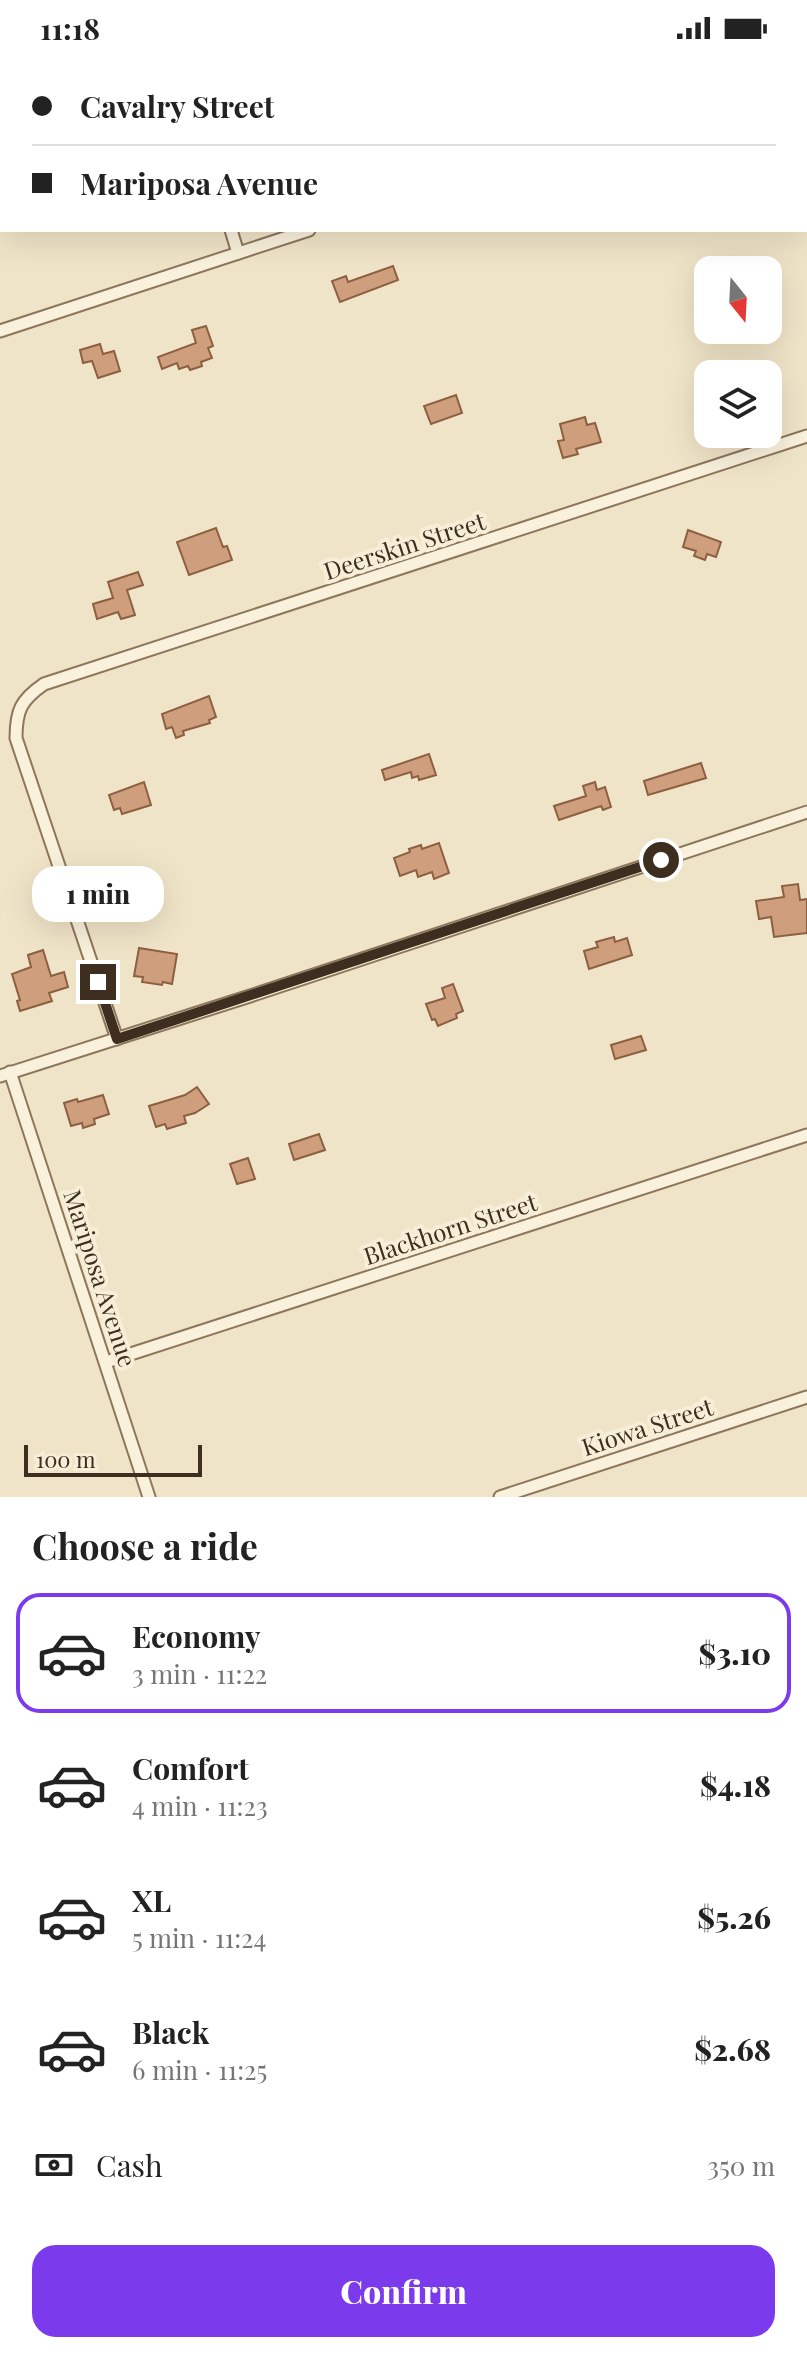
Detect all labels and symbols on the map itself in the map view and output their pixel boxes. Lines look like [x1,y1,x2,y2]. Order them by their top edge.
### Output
north arrow [694,256,782,344]
street label: Deerskin Street [319,504,489,586]
route start [643,842,679,878]
callout: 1 min [32,866,164,922]
route end [80,964,116,1000]
street label: Mariposa Avenue [57,1185,145,1371]
street label: Blackhorn Street [359,1185,541,1271]
street label: Kiowa Street [577,1390,717,1462]
scale bar [24,1441,202,1477]

